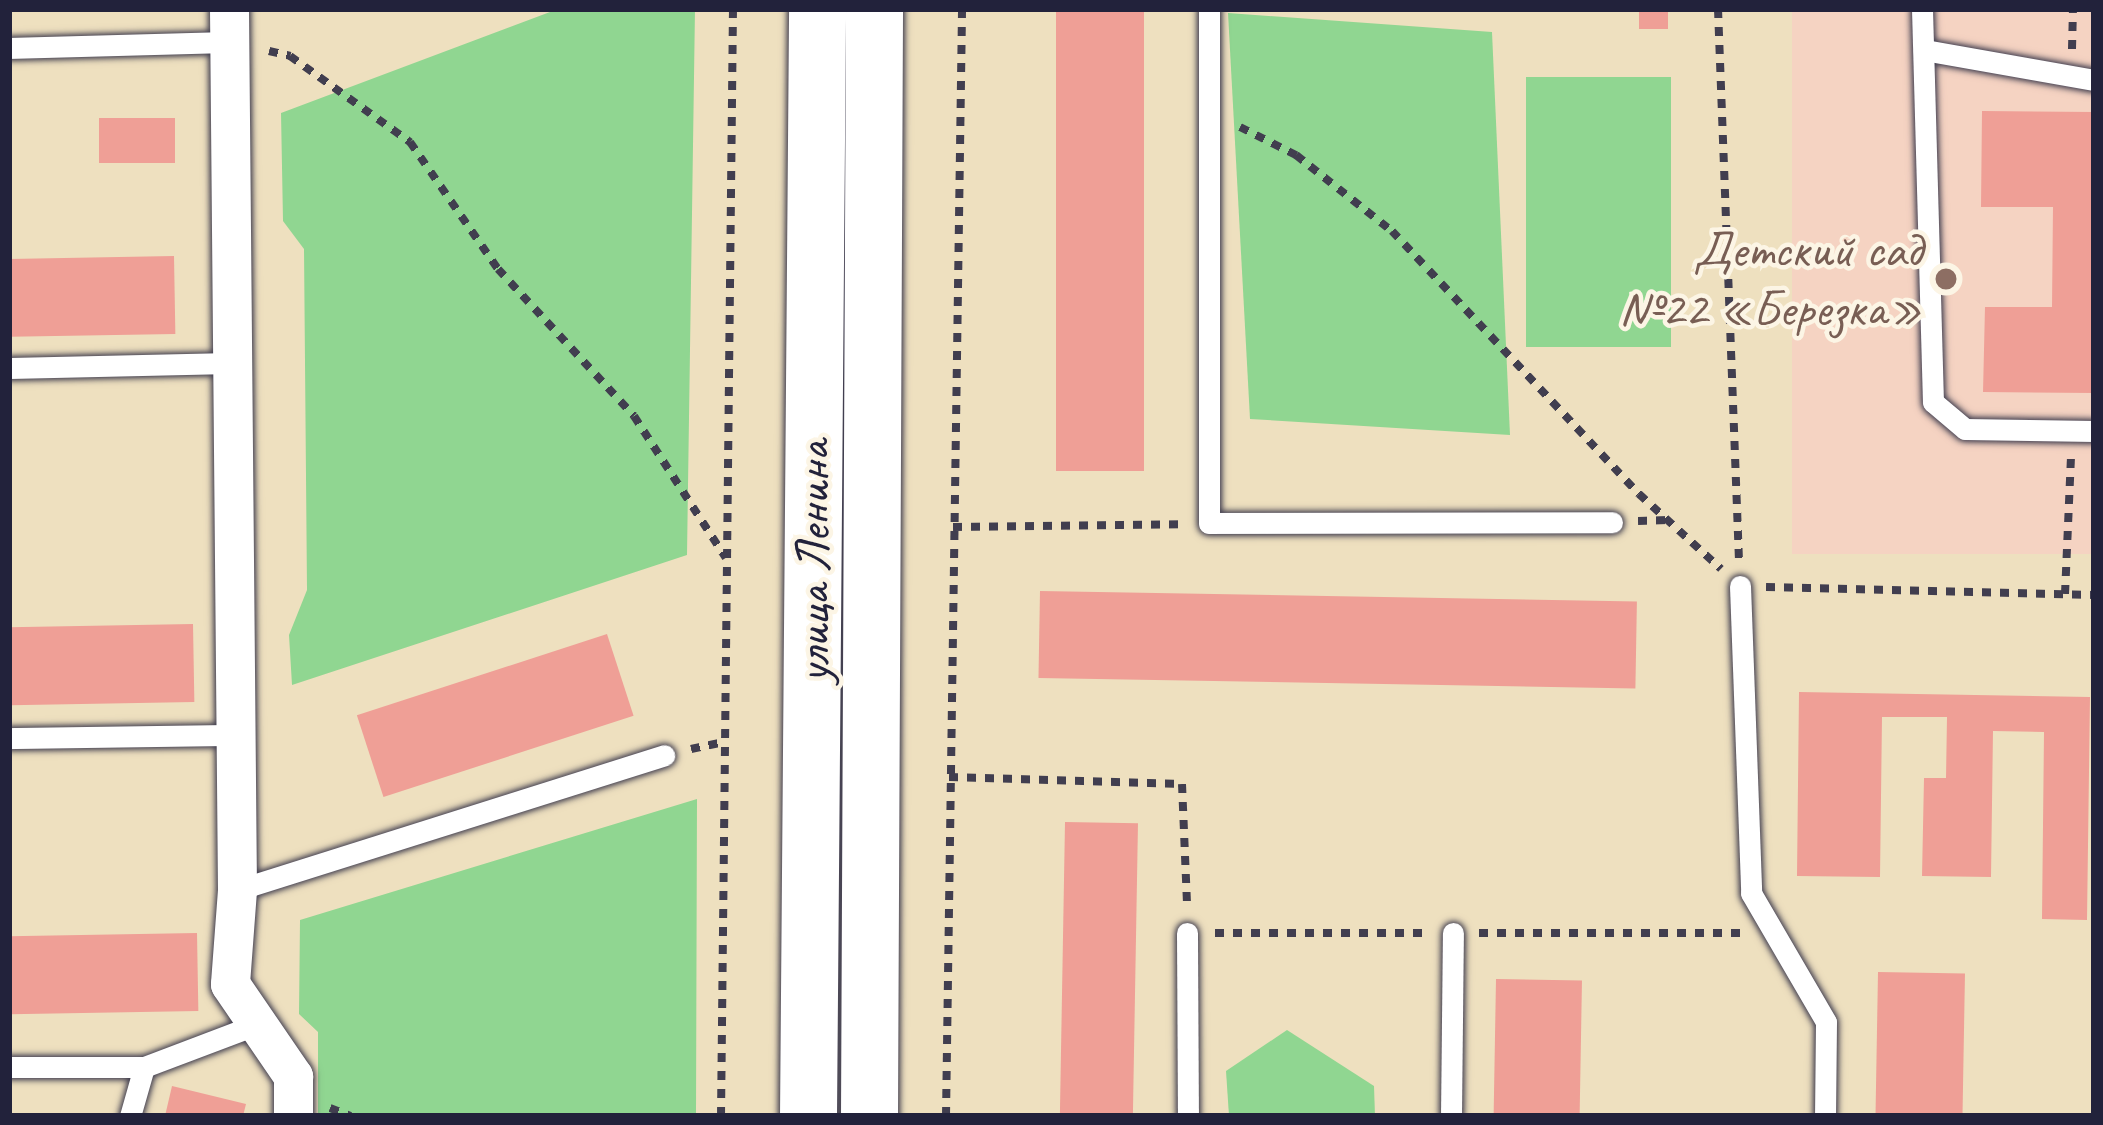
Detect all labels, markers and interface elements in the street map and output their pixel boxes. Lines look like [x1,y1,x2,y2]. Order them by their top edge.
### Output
place label: Детский сад №22 «Березка» [1619,219,1922,339]
marker: Детский сад №22 «Березка» [1933,266,1959,292]
street label: улица Ленина [781,441,843,683]

